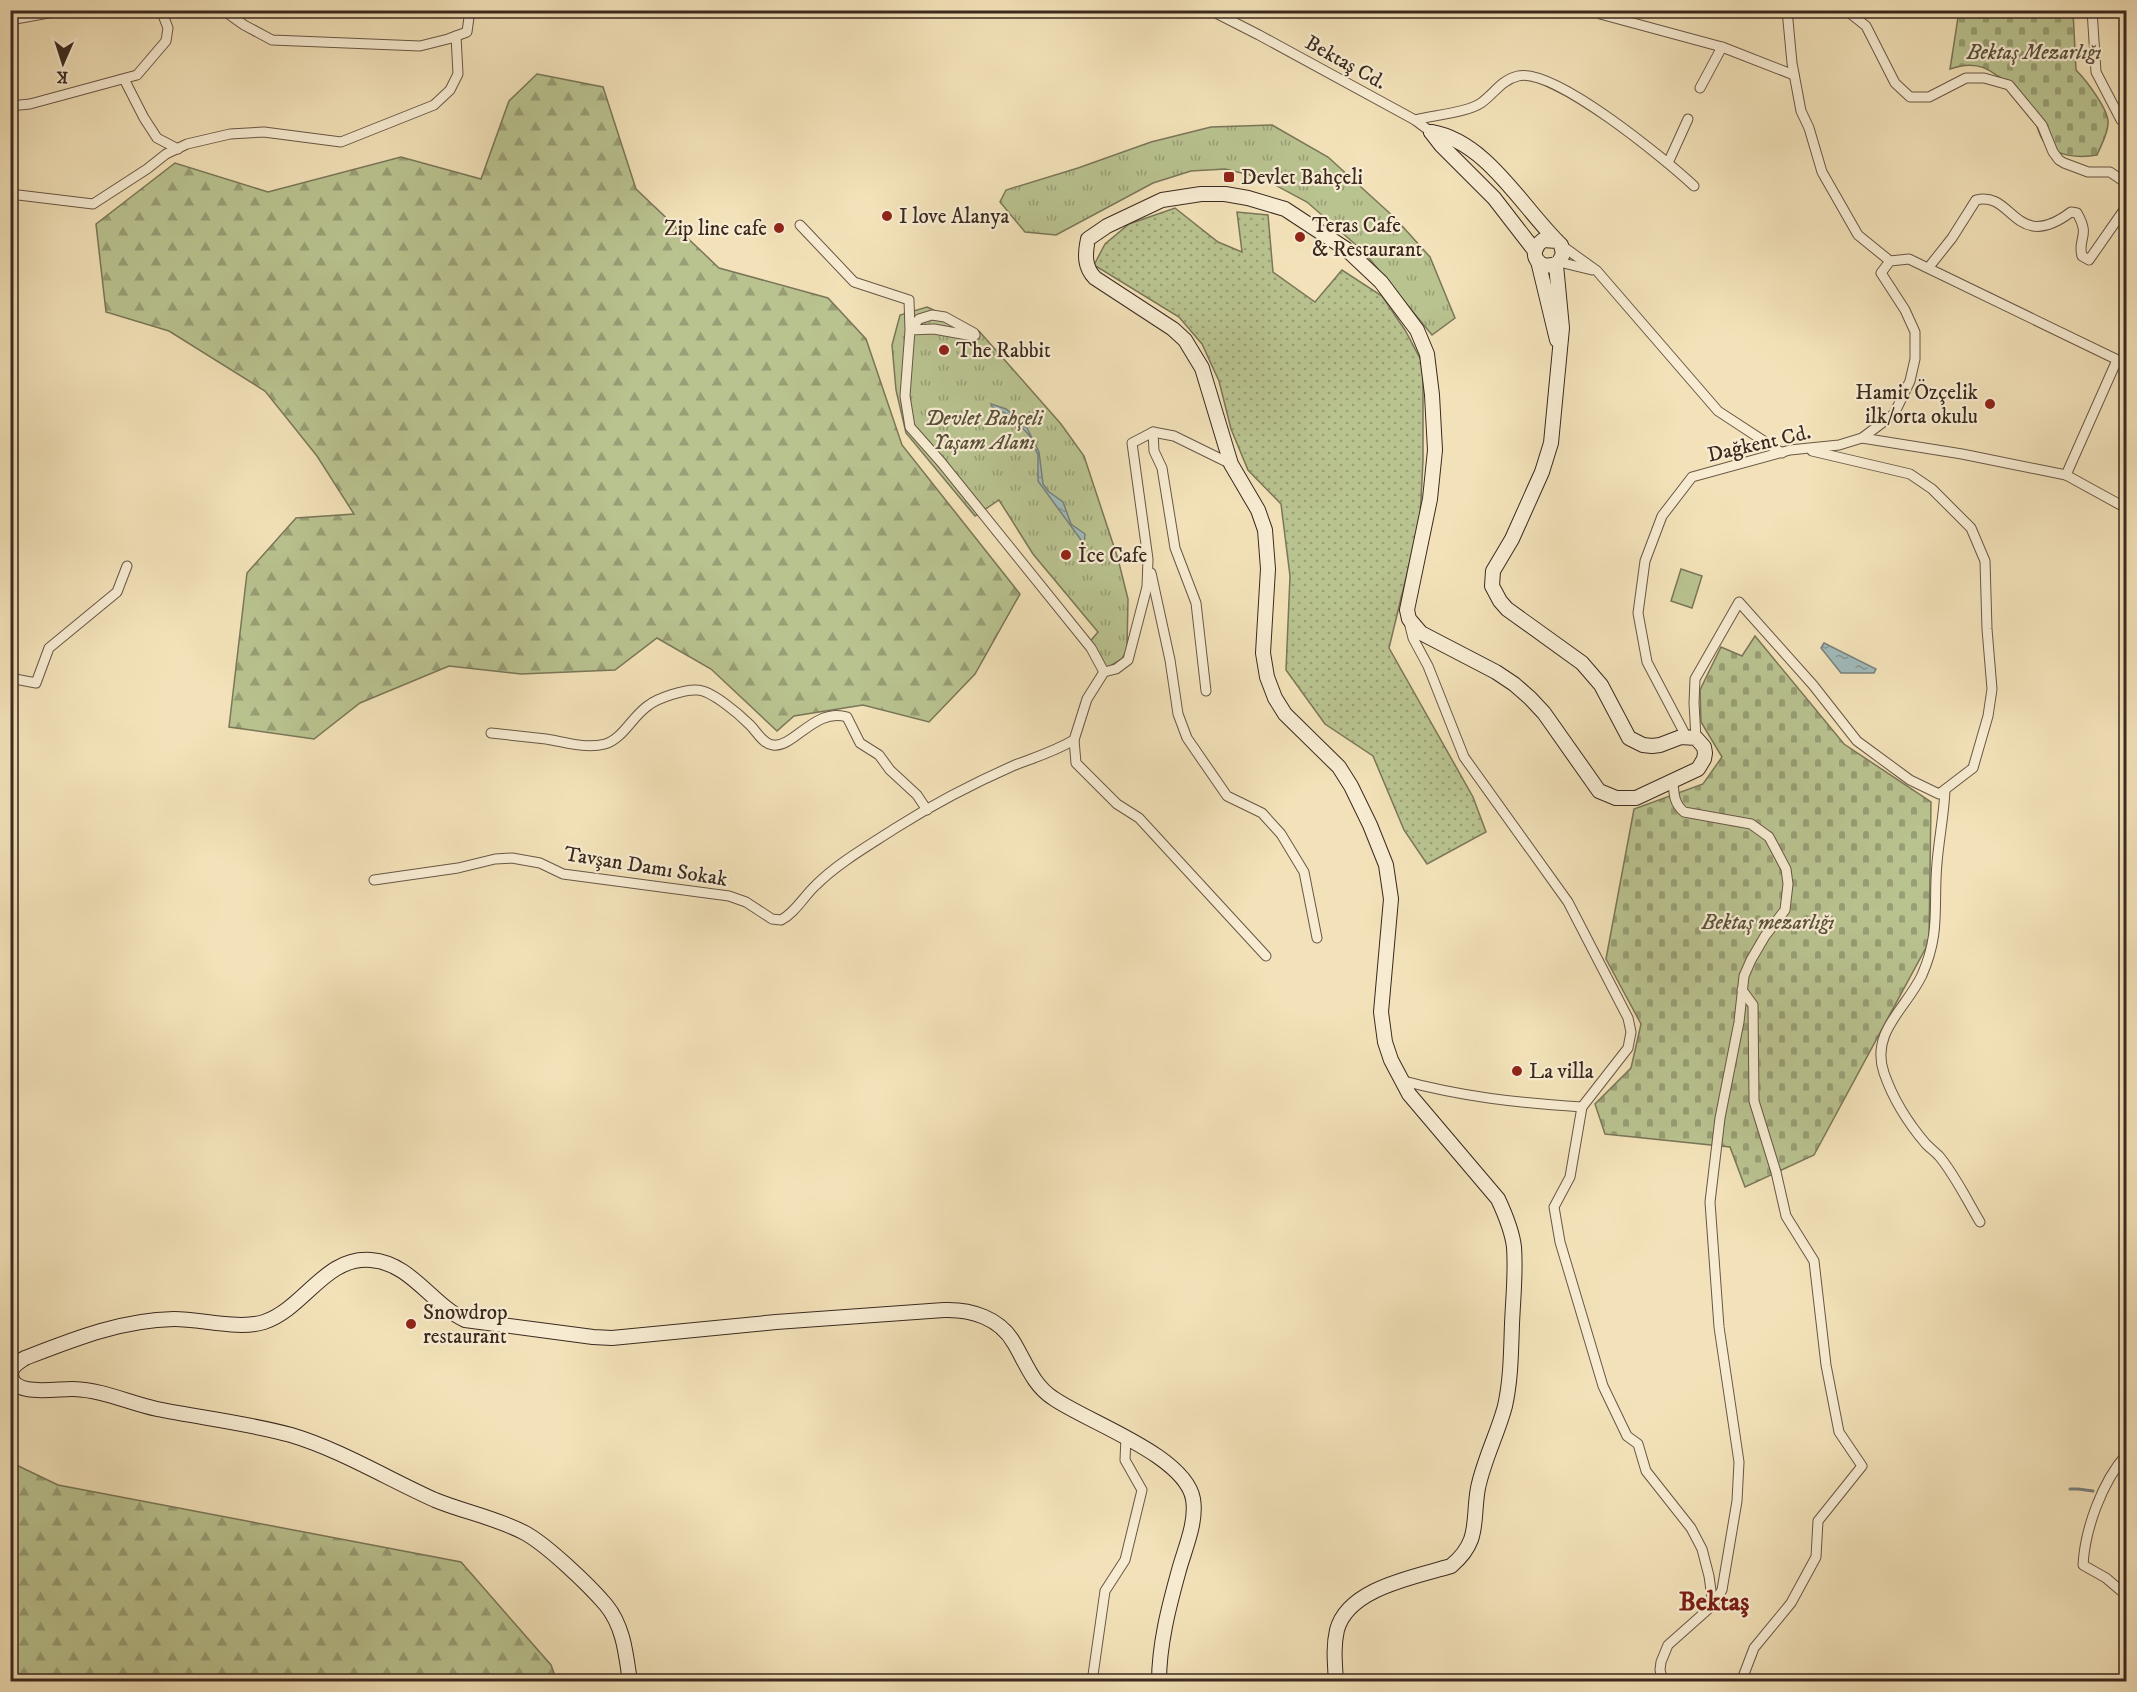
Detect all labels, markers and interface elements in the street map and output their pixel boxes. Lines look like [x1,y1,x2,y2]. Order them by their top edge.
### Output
street label: Bektaş Cd. [1300,30,1391,96]
north arrow [33,33,93,93]
park label: Bektaş Mezarlığı [1966,40,2102,66]
text: K [55,67,68,87]
place label: Devlet Bahçeli [1241,165,1363,191]
marker: Devlet Bahçeli [1222,170,1236,184]
place label: I love Alanya [899,204,1009,230]
marker: I love Alanya [880,209,894,223]
place label: Teras Cafe & Restaurant [1312,213,1423,263]
place label: Zip line cafe [664,216,767,242]
marker: Zip line cafe [772,221,786,235]
marker: Teras Cafe & Restaurant [1293,230,1307,244]
place label: The Rabbit [956,338,1051,364]
marker: The Rabbit [937,343,951,357]
place label: Hamit Özçelik ilk/orta okulu [1855,379,1979,430]
marker: Hamit Özçelik ilk/orta okulu [1983,397,1997,411]
park label: Devlet Bahçeli Yaşam Alanı [925,406,1045,456]
street label: Dağkent Cd. [1705,419,1814,468]
place label: İce Cafe [1078,542,1147,569]
marker: İce Cafe [1059,548,1073,562]
street label: Tavşan Damı Sokak [562,841,730,893]
park label: Bektaş mezarlığı [1701,910,1835,936]
place label: La villa [1529,1059,1594,1085]
marker: La villa [1510,1064,1524,1078]
place label: Snowdrop restaurant [423,1300,507,1350]
marker: Snowdrop restaurant [404,1317,418,1331]
district label: Bektaş [1679,1585,1749,1619]

